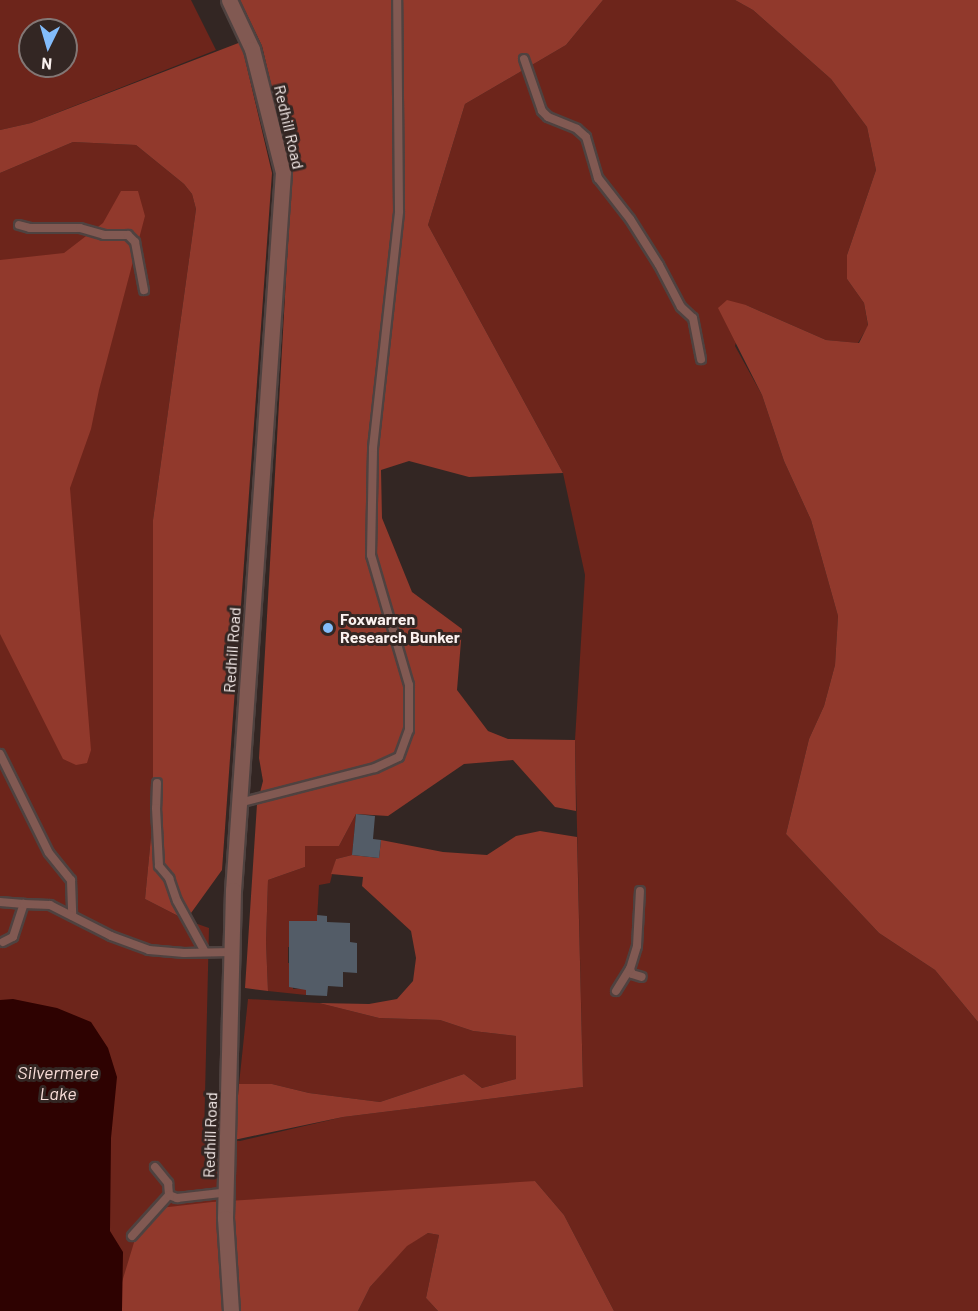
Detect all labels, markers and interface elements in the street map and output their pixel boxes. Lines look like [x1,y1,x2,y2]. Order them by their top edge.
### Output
north arrow [18,18,78,78]
text: N [40,55,53,74]
street label: Redhill Road [270,83,308,171]
street label: Redhill Road [219,607,245,693]
place label: Foxwarren Research Bunker [340,609,460,647]
marker: Foxwarren Research Bunker [321,621,335,635]
water label: Silvermere Lake [17,1062,99,1104]
street label: Redhill Road [199,1092,221,1178]

